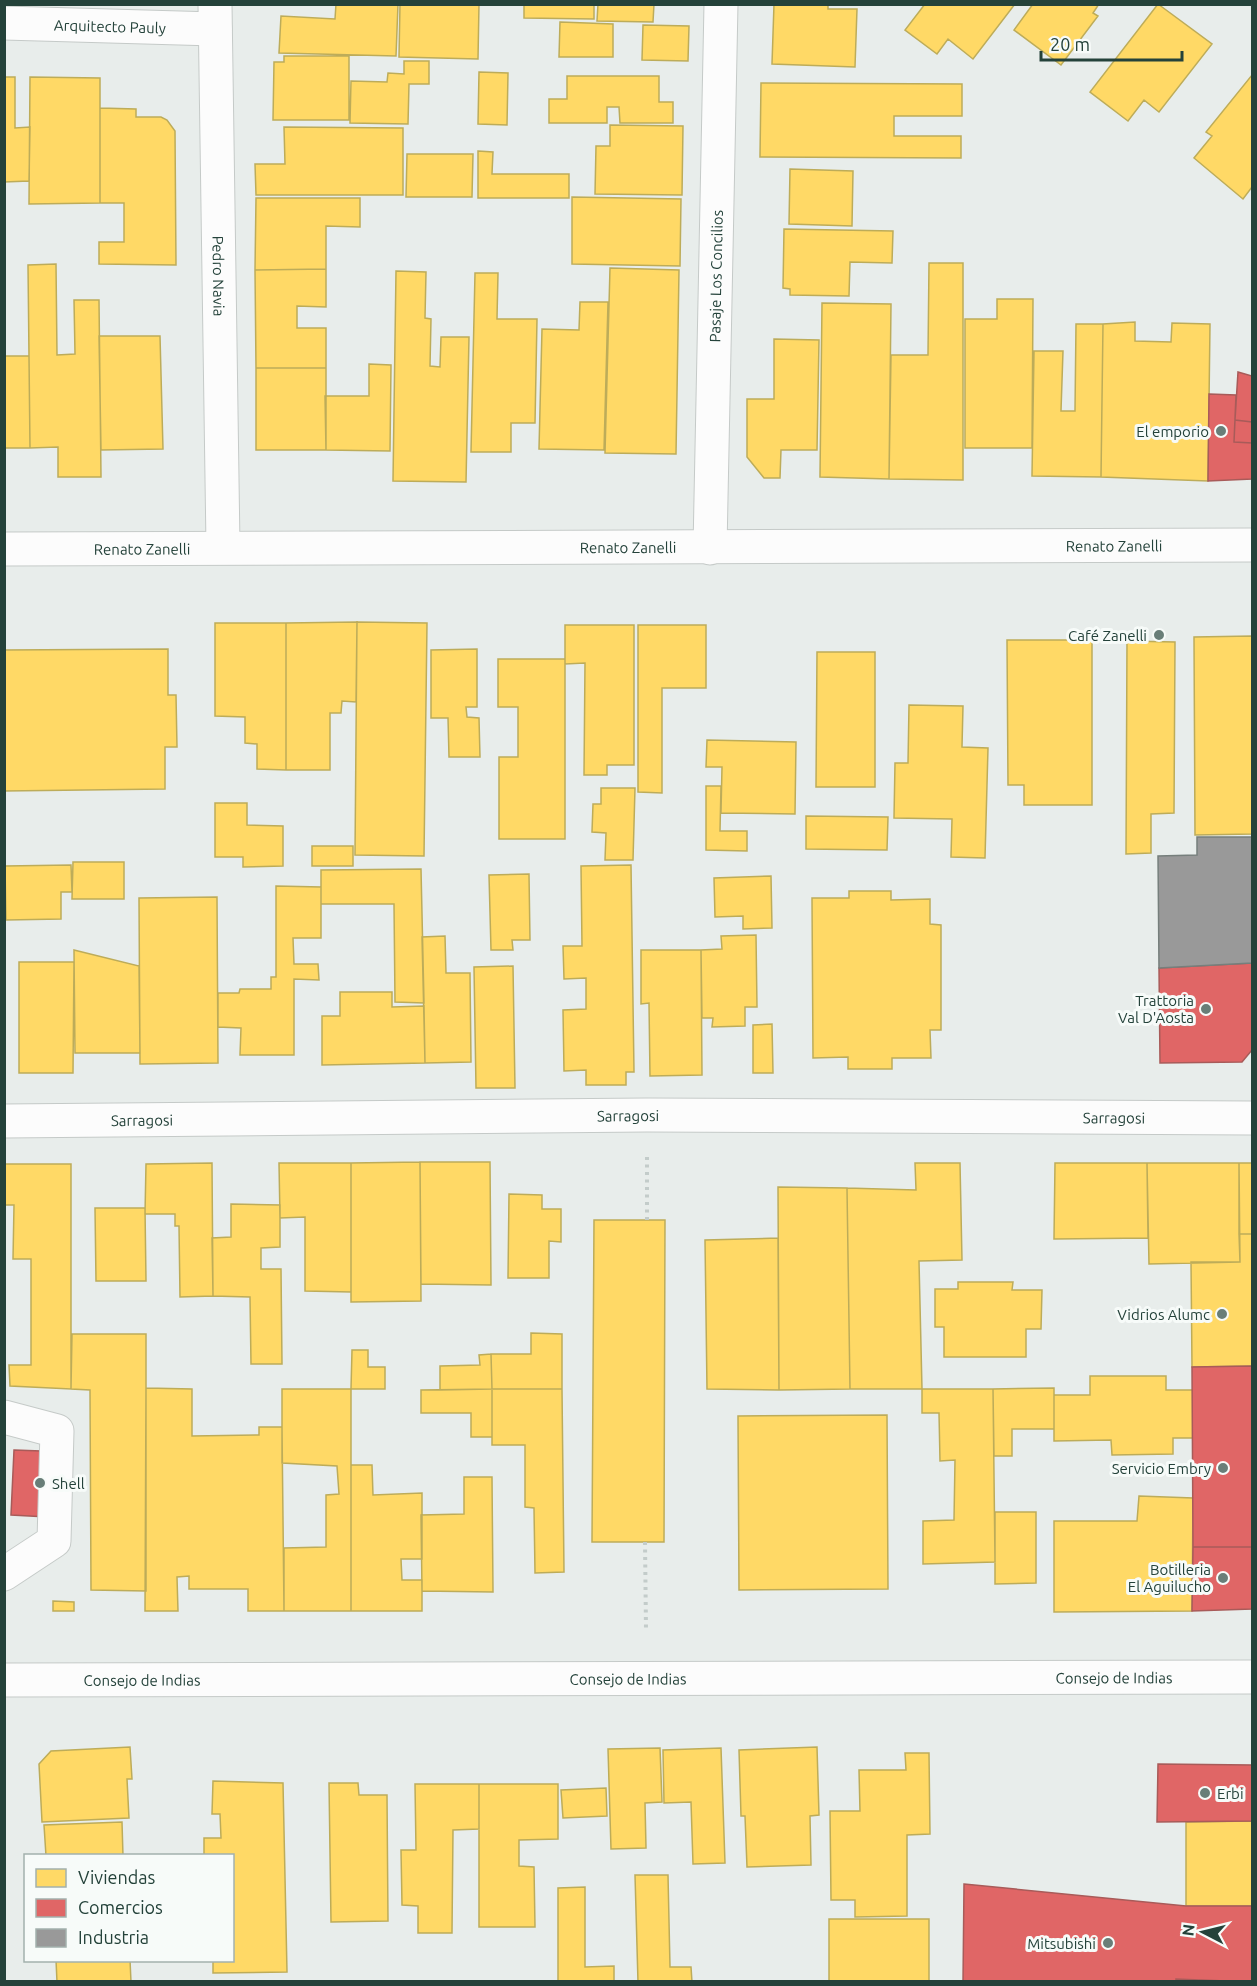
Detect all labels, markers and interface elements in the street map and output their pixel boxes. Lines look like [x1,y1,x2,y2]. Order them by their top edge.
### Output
street label: Arquitecto Pauly [54,16,166,36]
scale bar [1041,24,1182,62]
text: 20 m [1050,34,1090,54]
street label: Pasaje Los Concilios [706,210,725,343]
street label: Pedro Navia [210,235,228,316]
place label: El emporio [1136,423,1209,440]
marker: El emporio [1214,424,1228,438]
street label: Renato Zanelli [1066,537,1162,554]
street label: Renato Zanelli [580,538,676,556]
street label: Renato Zanelli [94,540,190,557]
place label: Café Zanelli [1068,627,1147,644]
marker: Café Zanelli [1152,628,1166,642]
place label: Trattoria Val D'Aosta [1118,992,1194,1026]
marker: Trattoria Val D'Aosta [1199,1002,1213,1016]
street label: Sarragosi [597,1106,659,1124]
street label: Sarragosi [1083,1109,1145,1126]
street label: Sarragosi [111,1111,173,1129]
place label: Vidrios Alumc [1117,1306,1210,1323]
marker: Vidrios Alumc [1215,1307,1229,1321]
place label: Servicio Embry [1112,1460,1211,1477]
marker: Servicio Embry [1216,1461,1230,1475]
place label: Shell [52,1475,85,1492]
marker: Shell [33,1476,47,1490]
place label: Botilleria El Aguilucho [1128,1561,1211,1595]
marker: Botilleria El Aguilucho [1216,1571,1230,1585]
street label: Consejo de Indias [1056,1669,1172,1686]
street label: Consejo de Indias [570,1670,686,1687]
street label: Consejo de Indias [84,1671,200,1688]
place label: Erbi [1217,1785,1244,1802]
marker: Erbi [1198,1786,1212,1800]
legend [24,1854,234,1962]
text: Viviendas [78,1867,155,1887]
text: Comercios [78,1897,163,1917]
north arrow [1173,1902,1233,1962]
text: N [1178,1923,1198,1937]
text: Industria [78,1927,149,1947]
place label: Mitsubishi [1027,1935,1096,1952]
marker: Mitsubishi [1101,1936,1115,1950]

